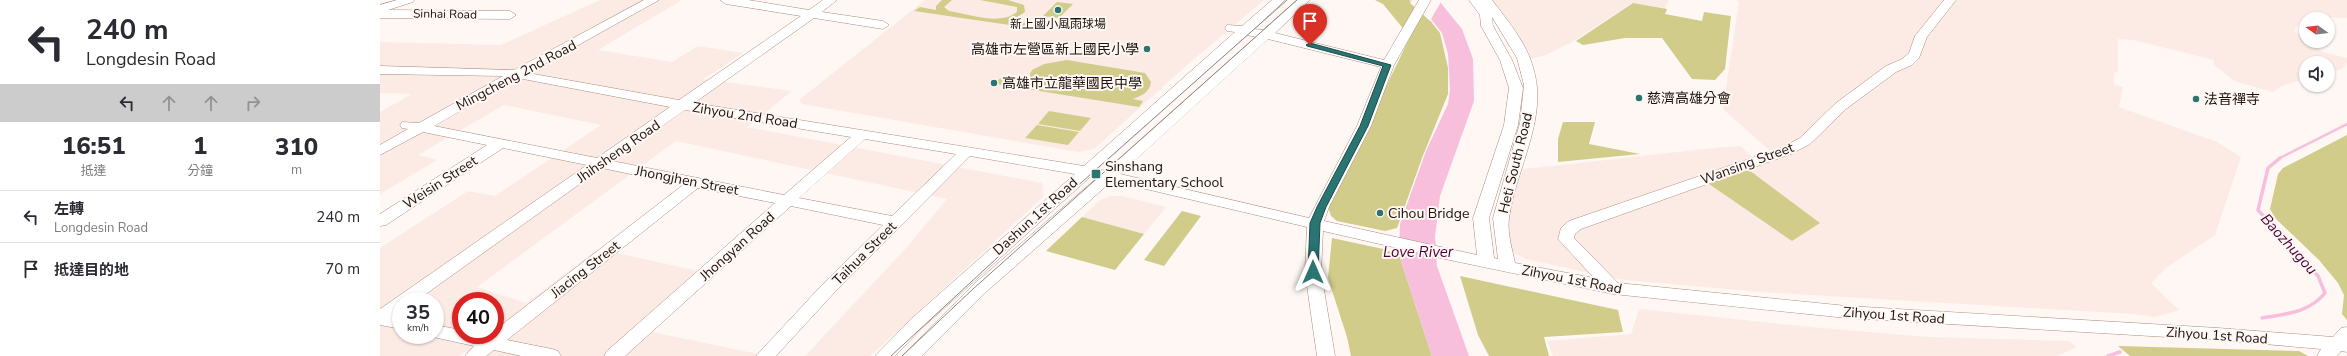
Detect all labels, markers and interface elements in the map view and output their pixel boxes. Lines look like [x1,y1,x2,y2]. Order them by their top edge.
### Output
pin [1293,4,1327,45]
street label: Sinhai Road [413,5,477,23]
marker: 新上國小風雨球場 [1053,5,1063,15]
icon: arrive [1299,10,1321,32]
text: 240 m [86,11,169,49]
north arrow [2299,12,2335,48]
map controls [2299,12,2335,92]
icon: left [20,16,72,68]
place label: 新上國小風雨球場 [1010,16,1106,32]
street label: Mingcheng 2nd Road [453,36,580,115]
place label: 高雄市左營區新上國民小學 [971,40,1139,59]
marker: 高雄市左營區新上國民小學 [1142,44,1152,54]
text: Longdesin Road [86,47,216,71]
button: sound [2299,56,2335,92]
place label: 高雄市立龍華國民中學 [1002,74,1142,93]
marker: 高雄市立龍華國民中學 [989,78,999,88]
place label: 慈濟高雄分會 [1647,89,1731,108]
place label: 法音禪寺 [2204,90,2260,109]
icon: left [116,92,138,114]
icon: ahead [158,92,180,114]
icon: ahead [200,92,222,114]
icon: right [242,92,264,114]
marker: 慈濟高雄分會 [1634,93,1644,103]
marker: 法音禪寺 [2191,94,2201,104]
street label: Zihyou 2nd Road [691,98,799,133]
street label: Heti South Road [1494,111,1537,215]
street label: Jhihsheng Road [572,115,664,188]
text: 16:51 [62,130,126,162]
text: 1 [193,130,208,162]
text: 310 [275,131,318,163]
street label: Wansing Street [1698,138,1797,189]
street label: Weisin Street [399,151,481,214]
place label: Sinshang Elementary School [1105,157,1224,192]
text: m [291,161,302,179]
street label: Jhongjhen Street [633,161,740,200]
text: 抵達 [81,162,107,180]
text: 分鐘 [187,162,213,180]
marker: Sinshang Elementary School [1090,168,1102,180]
street label: Dashun 1st Road [989,173,1082,260]
text: 左轉 [54,199,84,219]
place label: Cihou Bridge [1388,204,1469,223]
icon: left [20,206,42,228]
text: 240 m [316,207,360,227]
street label: Jhongyan Road [695,208,779,286]
marker: Cihou Bridge [1375,208,1385,218]
water label: Baozhugou [2256,209,2322,279]
street label: Taihua Street [828,217,900,289]
text: Longdesin Road [54,219,148,237]
street label: Jiacing Street [546,236,624,303]
water label: Love River [1383,242,1454,262]
position arrow [1292,251,1334,293]
icon: arrive [20,258,42,280]
text: 70 m [325,259,360,279]
text: 抵達目的地 [54,260,129,280]
street label: Zihyou 1st Road [1520,260,1624,299]
speed limit sign: 40 [452,292,504,344]
text: 35 [406,299,430,326]
street label: Zihyou 1st Road [1843,302,1945,329]
text: km/h [407,321,429,335]
street label: Zihyou 1st Road [2166,322,2268,349]

